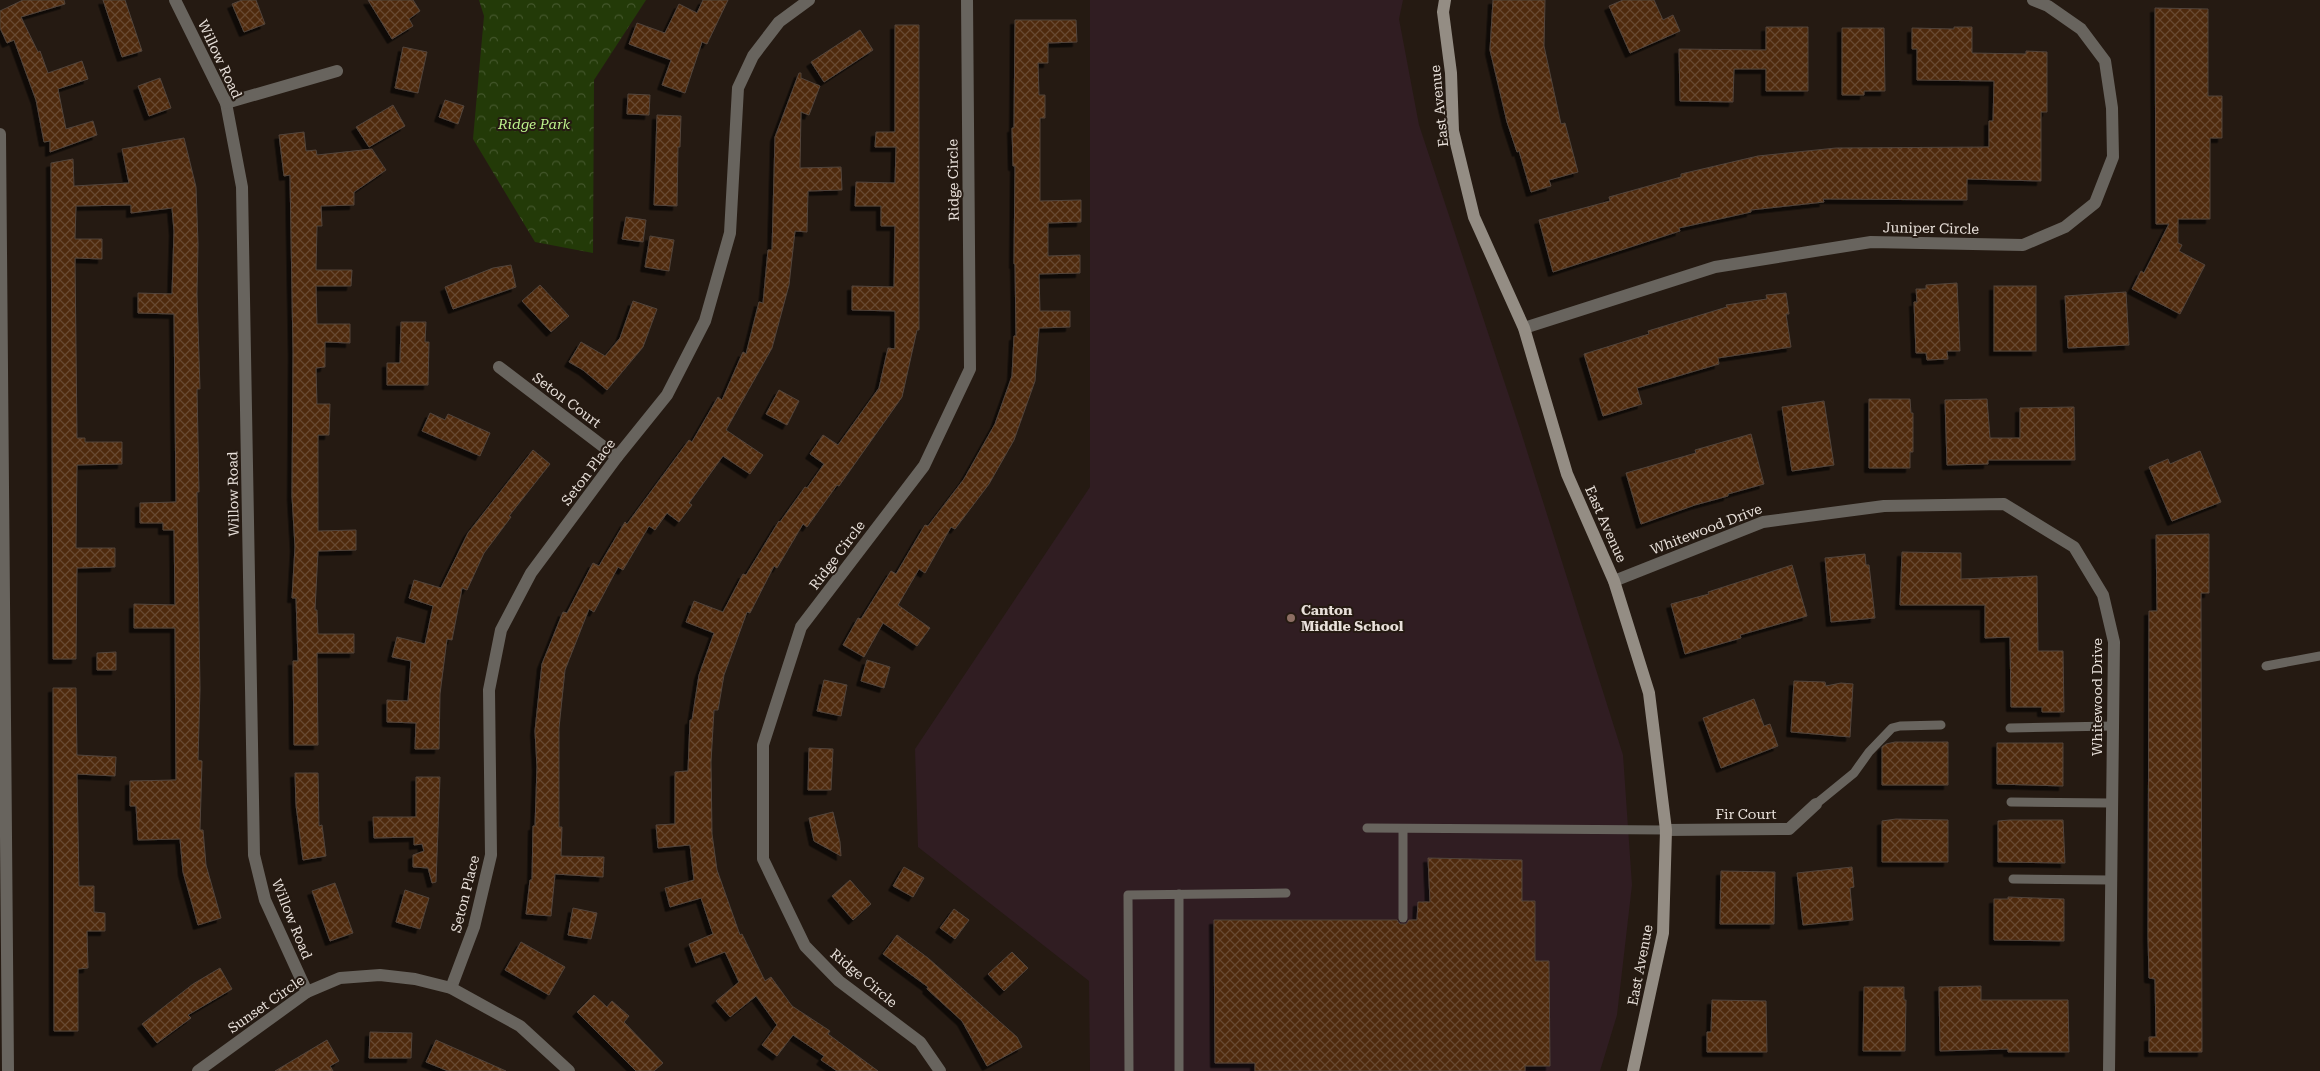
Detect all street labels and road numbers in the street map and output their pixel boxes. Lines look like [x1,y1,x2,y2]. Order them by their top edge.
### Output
street label: Willow Road [195,17,245,101]
street label: East Avenue [1427,64,1451,148]
street label: Ridge Circle [944,139,962,221]
street label: Juniper Circle [1883,219,1980,237]
street label: Seton Court [530,369,604,431]
street label: Seton Place [558,435,618,508]
street label: Willow Road [224,451,242,537]
street label: East Avenue [1582,483,1630,565]
street label: Whitewood Drive [1648,500,1764,558]
street label: Ridge Circle [806,517,868,593]
street label: Whitewood Drive [2089,638,2105,756]
street label: Fir Court [1716,806,1776,822]
street label: Seton Place [448,853,482,934]
street label: Willow Road [269,877,315,961]
street label: East Avenue [1624,923,1656,1007]
street label: Ridge Circle [827,945,901,1011]
street label: Sunset Circle [225,972,308,1036]

